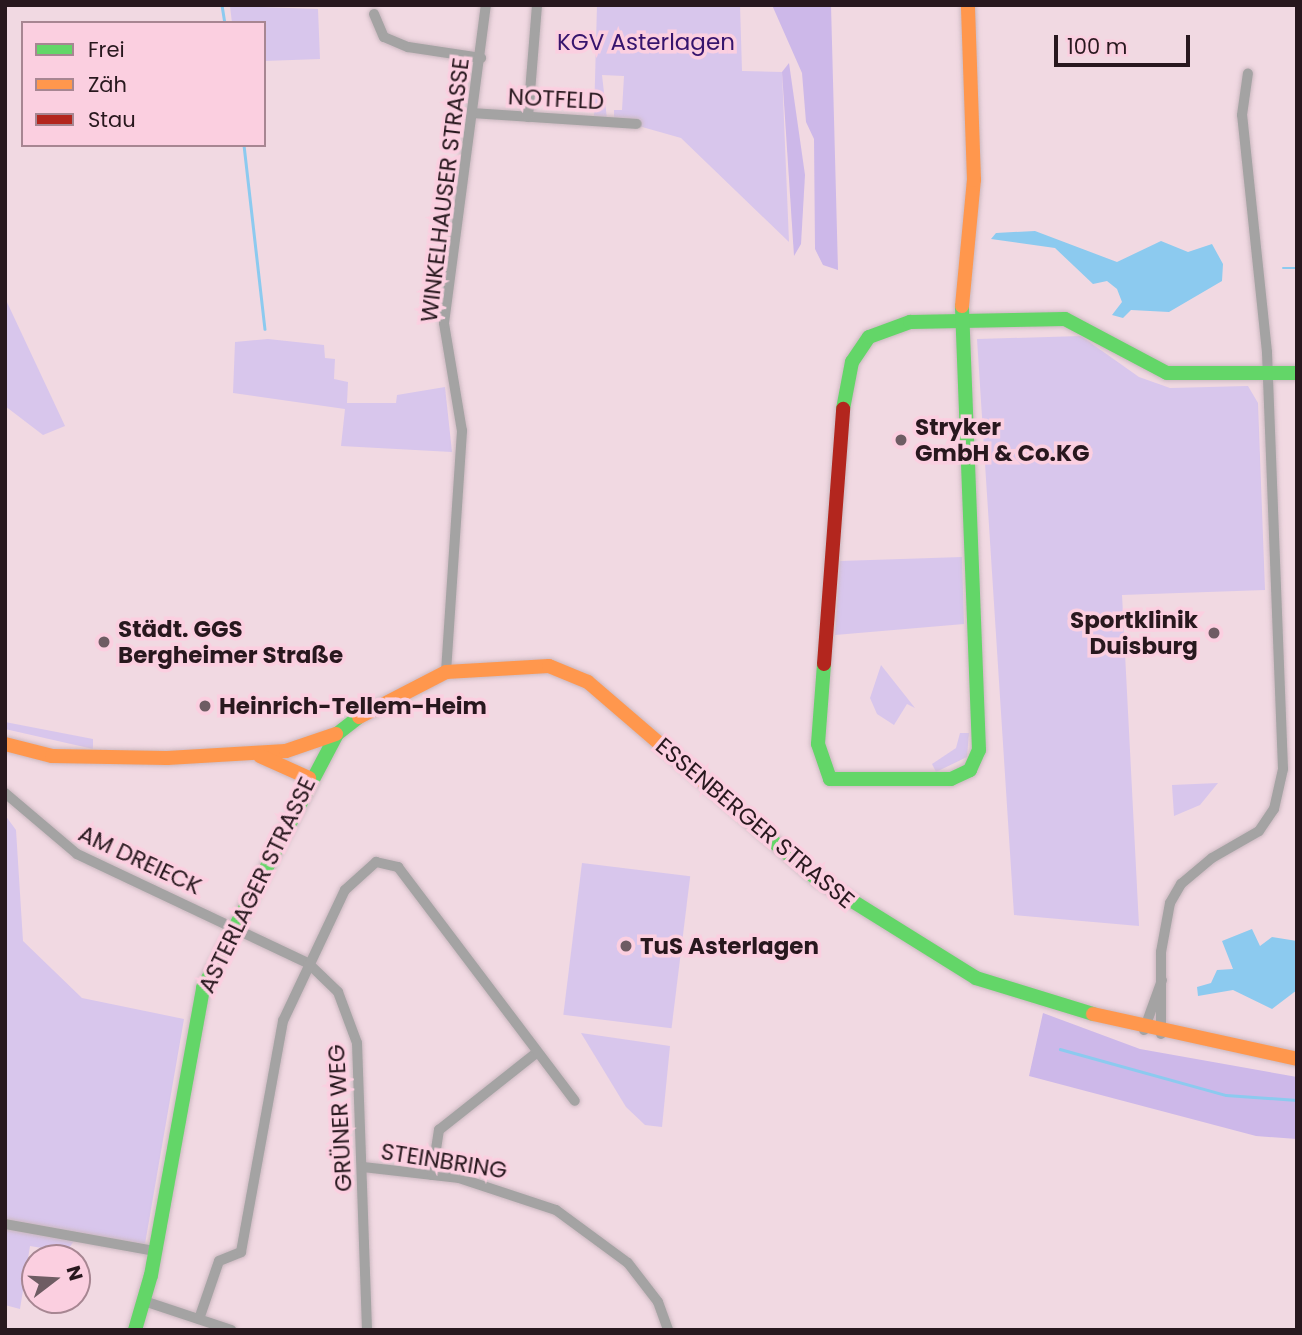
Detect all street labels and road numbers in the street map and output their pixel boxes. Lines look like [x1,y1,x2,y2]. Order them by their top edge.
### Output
street label: WINKELHAUSER STRASSE [415,56,475,324]
street label: NOTFELD [507,83,605,115]
street label: ESSENBERGER STRASSE [650,732,860,914]
street label: ASTERLAGER STRASSE [193,773,321,997]
street label: AM DREIECK [74,819,206,901]
street label: GRÜNER WEG [322,1044,358,1192]
street label: STEINBRING [379,1137,509,1185]

